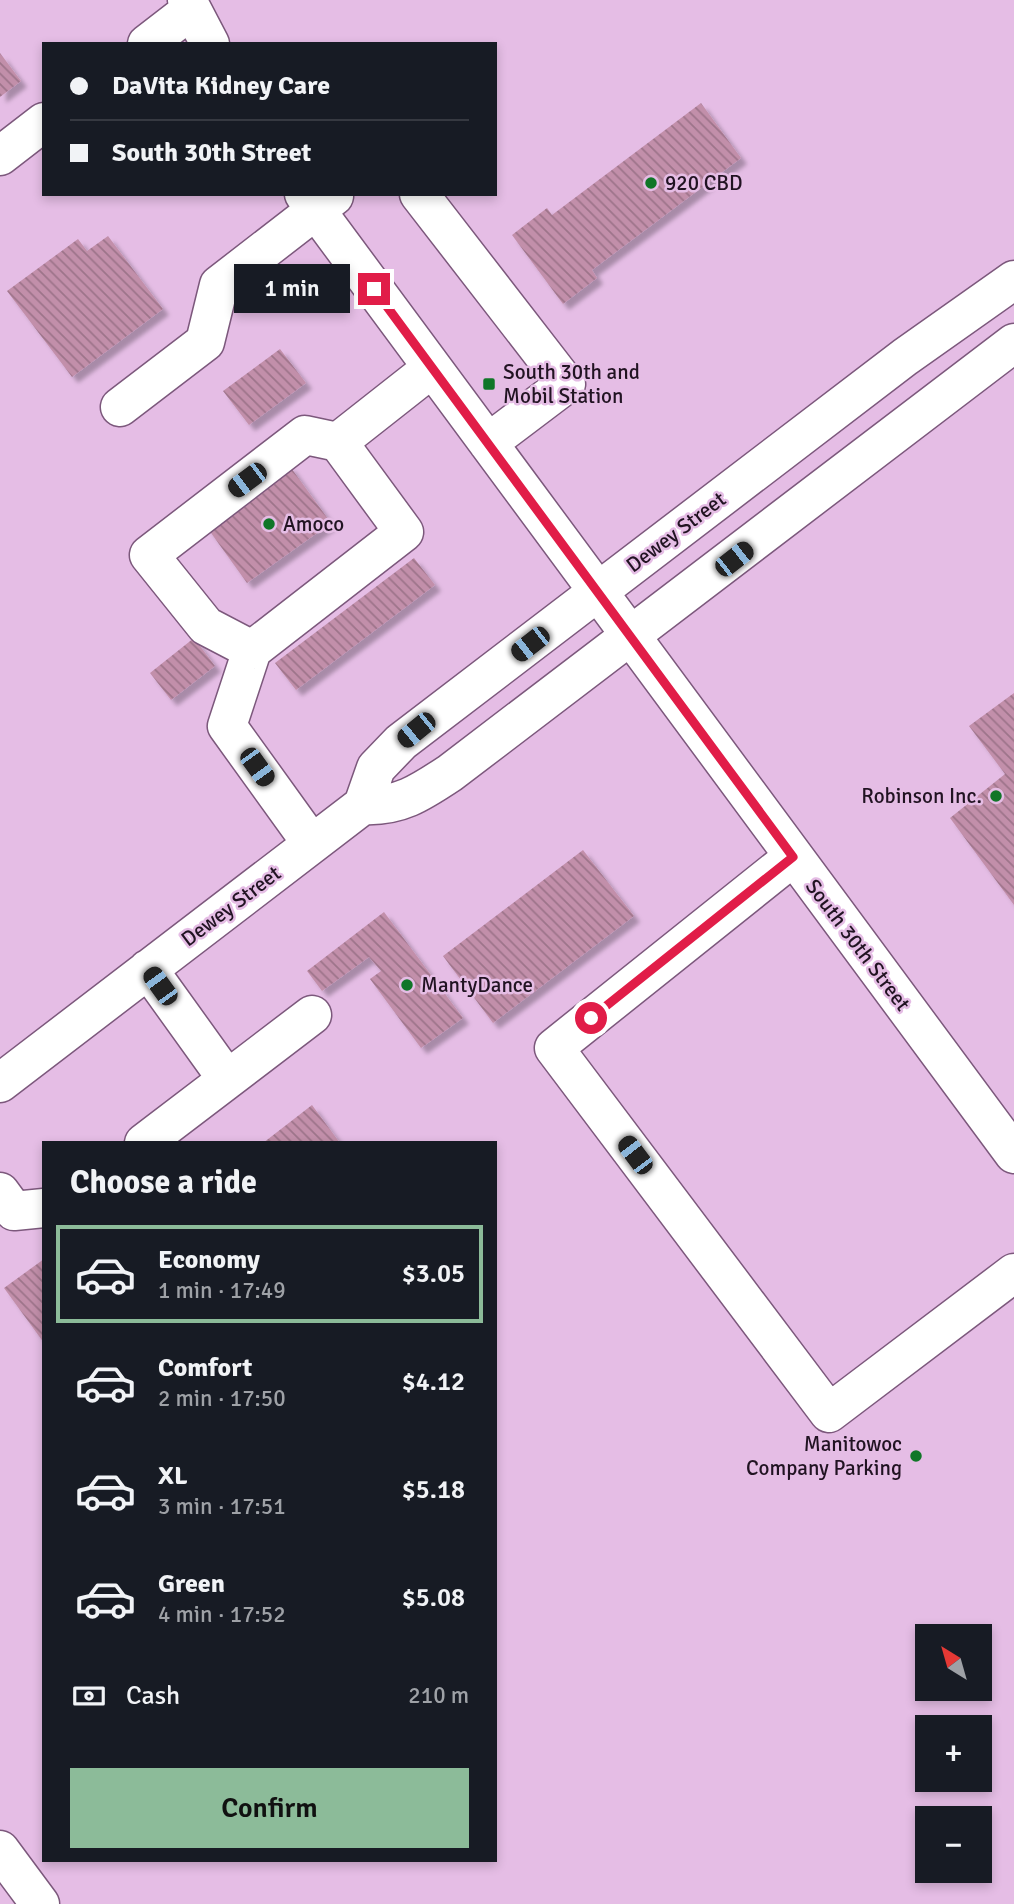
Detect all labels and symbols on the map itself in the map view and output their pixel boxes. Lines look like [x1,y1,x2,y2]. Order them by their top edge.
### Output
place label: 920 CBD [665,170,743,196]
marker: 920 CBD [643,175,659,191]
callout: 1 min [234,264,350,314]
route end [358,273,390,305]
place label: South 30th and Mobil Station [503,359,640,409]
marker: South 30th and Mobil Station [481,376,497,392]
car [224,459,271,501]
street label: Dewey Street [621,486,731,578]
place label: Amoco [283,511,344,537]
marker: Amoco [261,516,277,532]
car [711,538,758,580]
car [507,623,554,665]
car [394,709,439,751]
car [237,744,278,790]
place label: Robinson Inc. [861,783,982,809]
marker: Robinson Inc. [988,788,1004,804]
street label: Dewey Street [176,860,286,952]
street label: South 30th Street [800,874,916,1016]
car [140,963,181,1009]
place label: MantyDance [421,972,533,998]
marker: MantyDance [399,977,415,993]
route start [575,1002,607,1034]
car [614,1132,657,1178]
place label: Manitowoc Company Parking [746,1431,902,1481]
marker: Manitowoc Company Parking [908,1448,924,1464]
north arrow [915,1624,992,1701]

